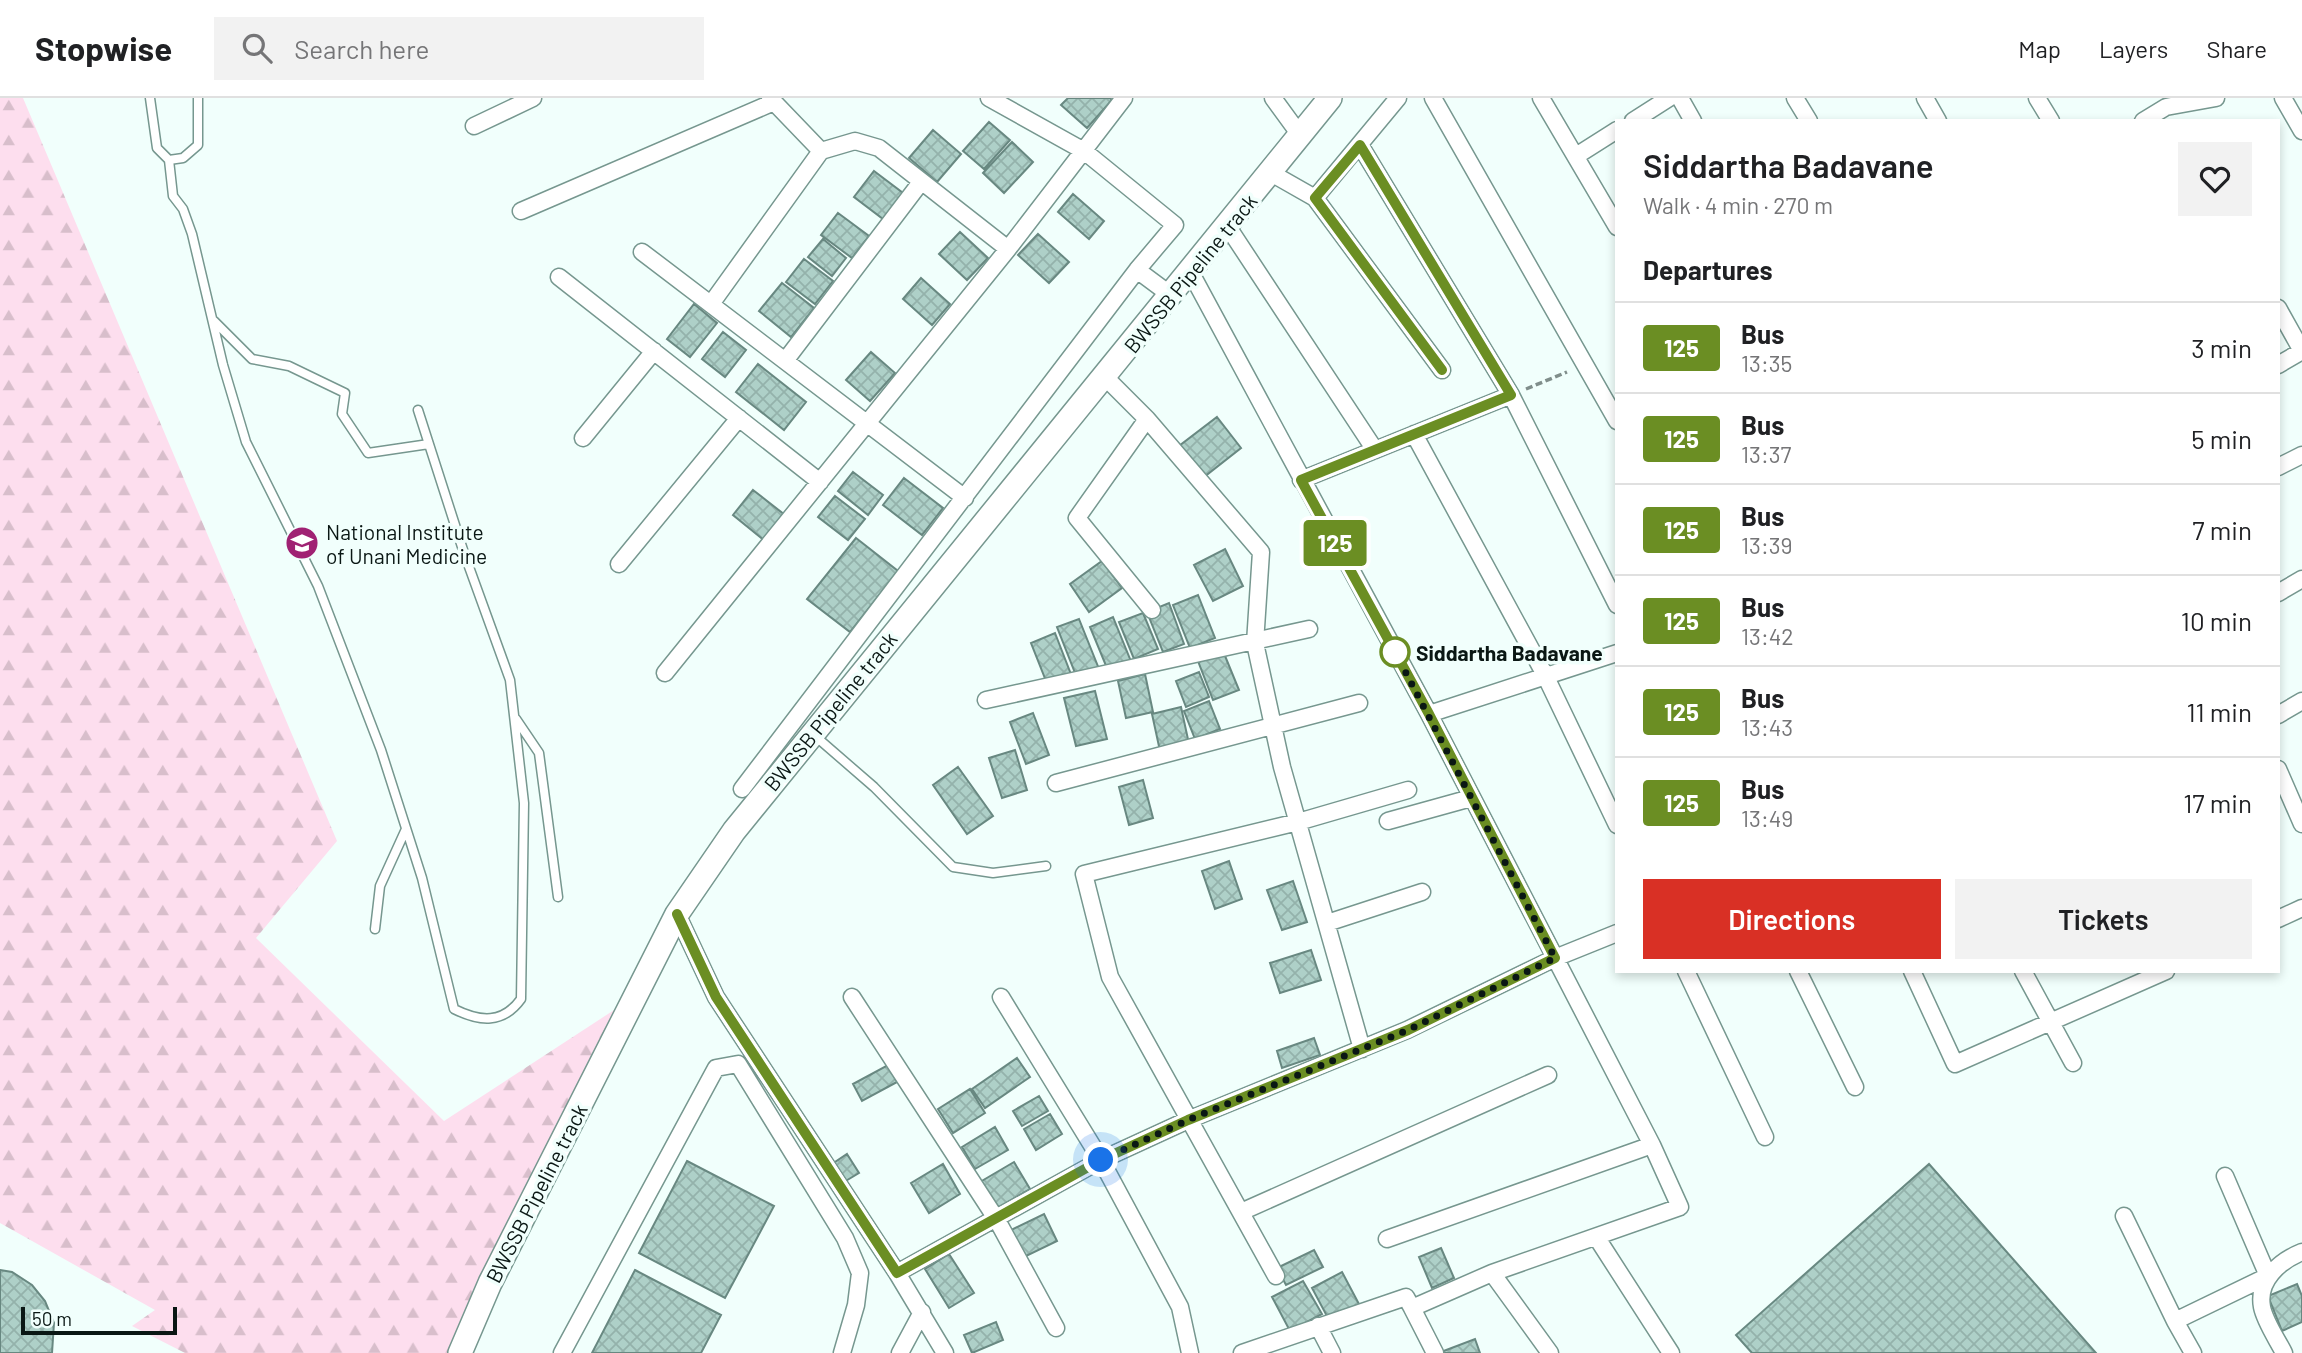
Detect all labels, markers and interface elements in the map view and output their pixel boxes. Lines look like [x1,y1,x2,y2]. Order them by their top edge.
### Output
search box [214,17,704,80]
text: Stopwise [35,28,172,68]
icon: search [238,29,276,67]
text: Search here [294,33,429,64]
text: Map [2018,34,2061,63]
text: Layers [2099,34,2168,63]
text: Share [2206,34,2267,63]
button: heart [2178,142,2252,216]
text: Siddartha Badavane [1643,145,1934,185]
street label: BWSSB Pipeline track [1118,188,1262,358]
text: Walk · 4 min · 270 m [1643,191,1833,219]
text: Departures [1643,254,1773,285]
text: Bus [1741,318,1784,349]
text: 3 min [2191,332,2252,363]
text: 125 [1664,333,1699,362]
text: 13:35 [1741,349,1792,377]
text: Bus [1741,409,1784,440]
text: 5 min [2191,423,2252,454]
text: 125 [1664,424,1699,453]
text: 13:37 [1741,440,1791,468]
text: Bus [1741,500,1784,531]
text: 7 min [2192,514,2252,545]
text: 125 [1664,515,1699,544]
place label: National Institute of Unani Medicine [326,519,487,568]
line badge: 125 [1295,520,1375,566]
school or university icon: National Institute of Unani Medicine [283,524,321,562]
text: 125 [1318,528,1352,557]
text: 13:39 [1741,531,1793,559]
text: Bus [1741,591,1784,622]
text: 10 min [2181,605,2252,636]
text: 125 [1664,606,1699,635]
text: 13:42 [1741,622,1794,650]
street label: BWSSB Pipeline track [758,626,902,796]
marker: Siddartha Badavane [1380,637,1410,667]
place label: Siddartha Badavane [1416,640,1603,665]
text: Bus [1741,682,1784,713]
text: 11 min [2186,696,2252,727]
text: 125 [1664,697,1699,726]
text: 13:43 [1741,713,1793,741]
text: Bus [1741,773,1784,804]
text: 17 min [2183,787,2252,818]
text: 125 [1664,788,1699,817]
text: 13:49 [1741,804,1793,832]
button: Directions [1643,879,1941,959]
button: Tickets [1955,879,2252,959]
street label: BWSSB Pipeline track [480,1099,592,1287]
your location [1083,1142,1118,1177]
scale bar [21,1304,177,1336]
text: 50 m [32,1307,72,1330]

